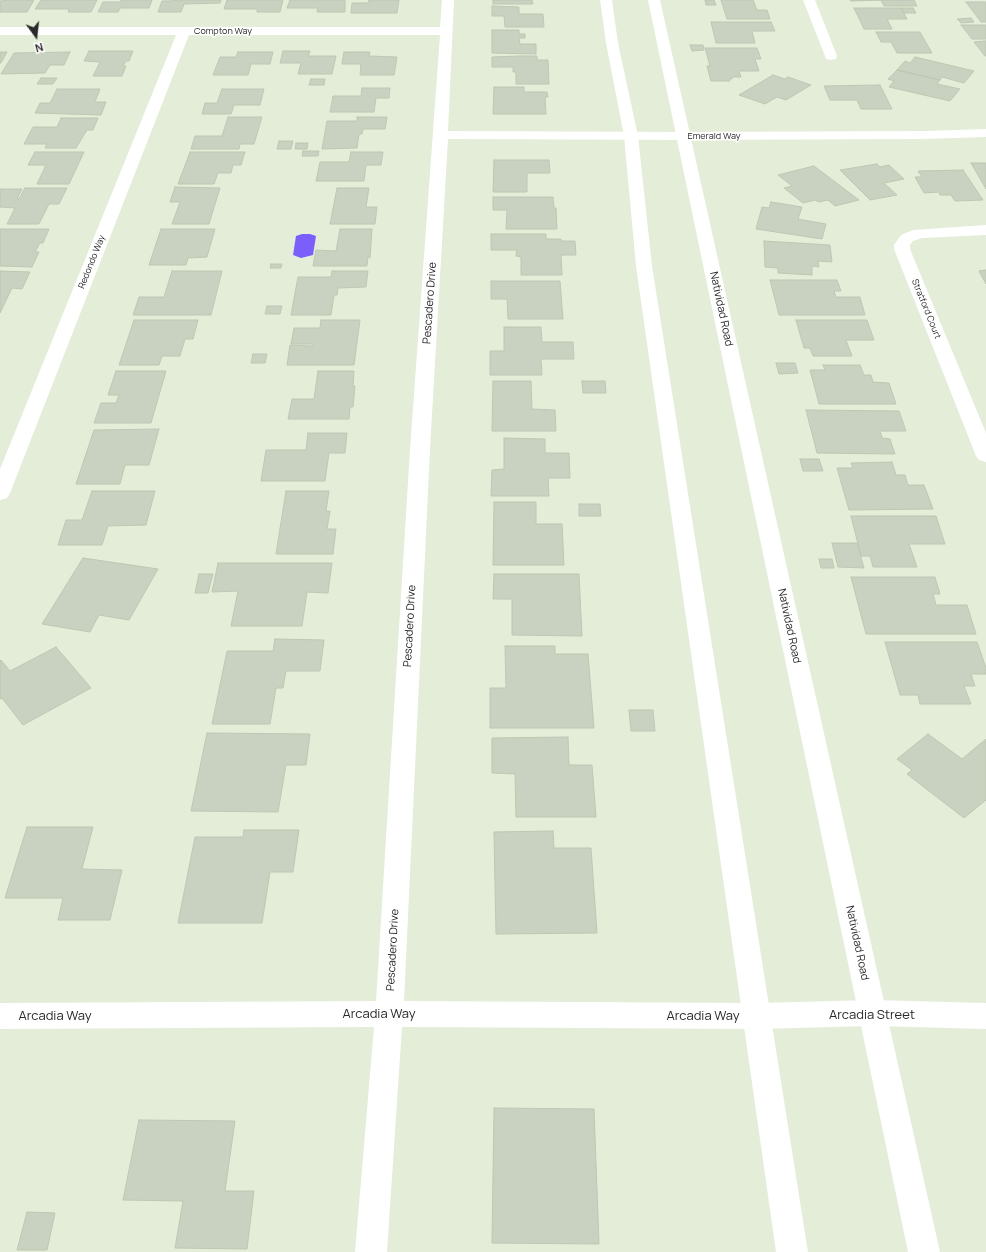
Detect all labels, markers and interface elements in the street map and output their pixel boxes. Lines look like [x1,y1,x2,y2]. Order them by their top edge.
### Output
north arrow [16,16,56,56]
street label: Compton Way [194,26,252,36]
text: N [33,40,45,56]
street label: Emerald Way [688,131,740,141]
street label: Redondo Way [76,234,108,290]
street label: Pescadero Drive [421,262,439,344]
street label: Natividad Road [707,270,735,348]
street label: Stratford Court [909,278,943,340]
street label: Pescadero Drive [401,585,419,667]
street label: Natividad Road [775,587,803,665]
street label: Natividad Road [843,904,871,982]
street label: Pescadero Drive [384,909,402,991]
street label: Arcadia Way [343,1006,415,1022]
street label: Arcadia Street [829,1007,915,1023]
street label: Arcadia Way [19,1008,91,1024]
street label: Arcadia Way [667,1008,739,1024]

